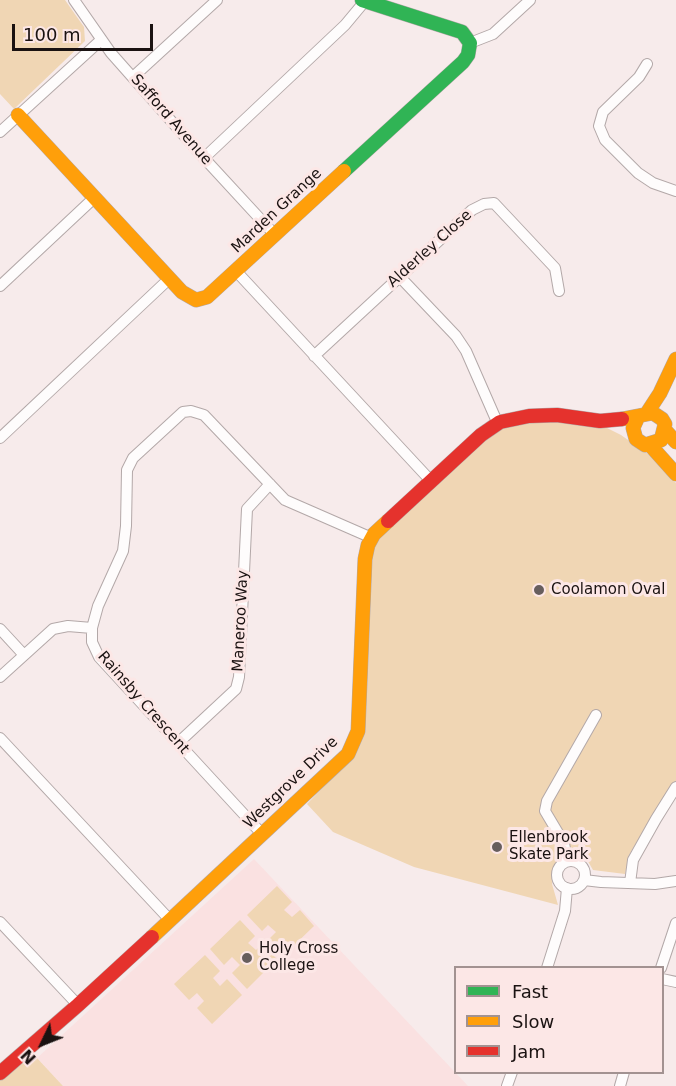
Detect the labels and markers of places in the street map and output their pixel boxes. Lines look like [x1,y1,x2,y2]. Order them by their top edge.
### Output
place label: Coolamon Oval [551,581,665,599]
marker: Coolamon Oval [532,583,546,597]
place label: Ellenbrook Skate Park [509,829,588,864]
marker: Ellenbrook Skate Park [490,840,504,854]
place label: Holy Cross College [259,940,338,975]
marker: Holy Cross College [240,951,254,965]

